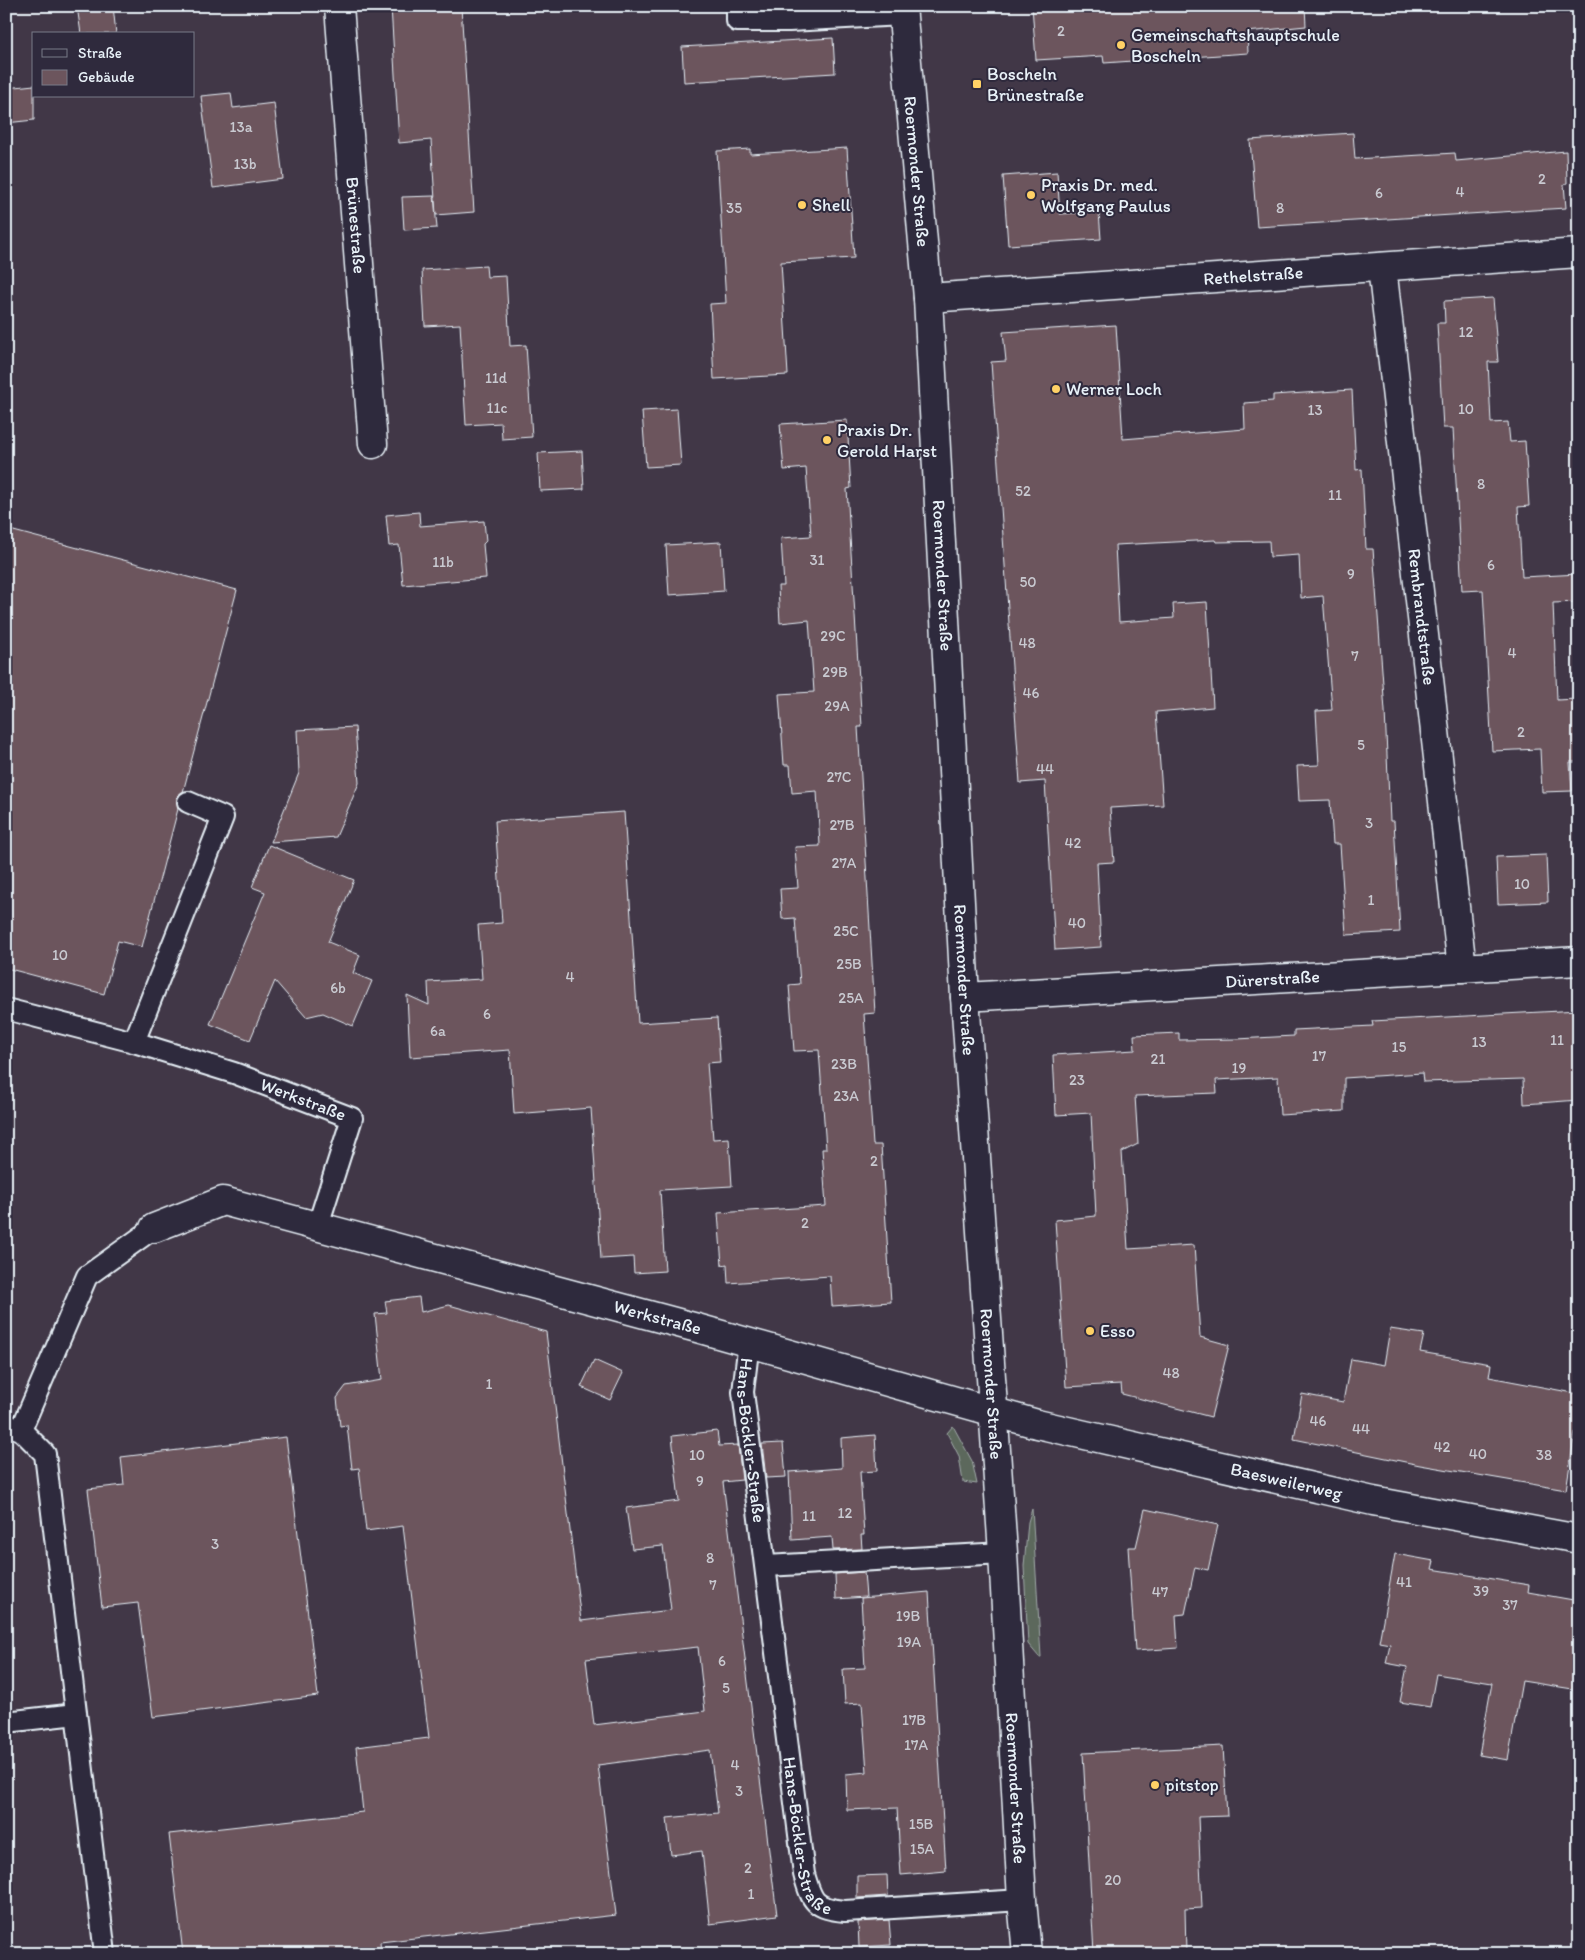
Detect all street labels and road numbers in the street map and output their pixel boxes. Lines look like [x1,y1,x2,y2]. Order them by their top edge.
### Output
street label: Roermonder Straße [899,95,934,248]
street label: Brünestraße [341,176,371,275]
street label: Rethelstraße [1203,261,1304,290]
street label: Roermonder Straße [928,499,958,652]
street label: Rembrandtstraße [1403,547,1441,686]
street label: Roermonder Straße [949,904,980,1056]
street label: Dürerstraße [1225,965,1320,993]
street label: Werkstraße [257,1073,349,1126]
street label: Werkstraße [611,1295,704,1340]
street label: Roermonder Straße [975,1308,1008,1460]
street label: Hans-Böckler-Straße [732,1357,770,1524]
street label: Baesweilerweg [1228,1458,1345,1505]
street label: Roermonder Straße [1001,1712,1031,1864]
street label: Hans-Böckler-Straße [778,1755,834,1920]

